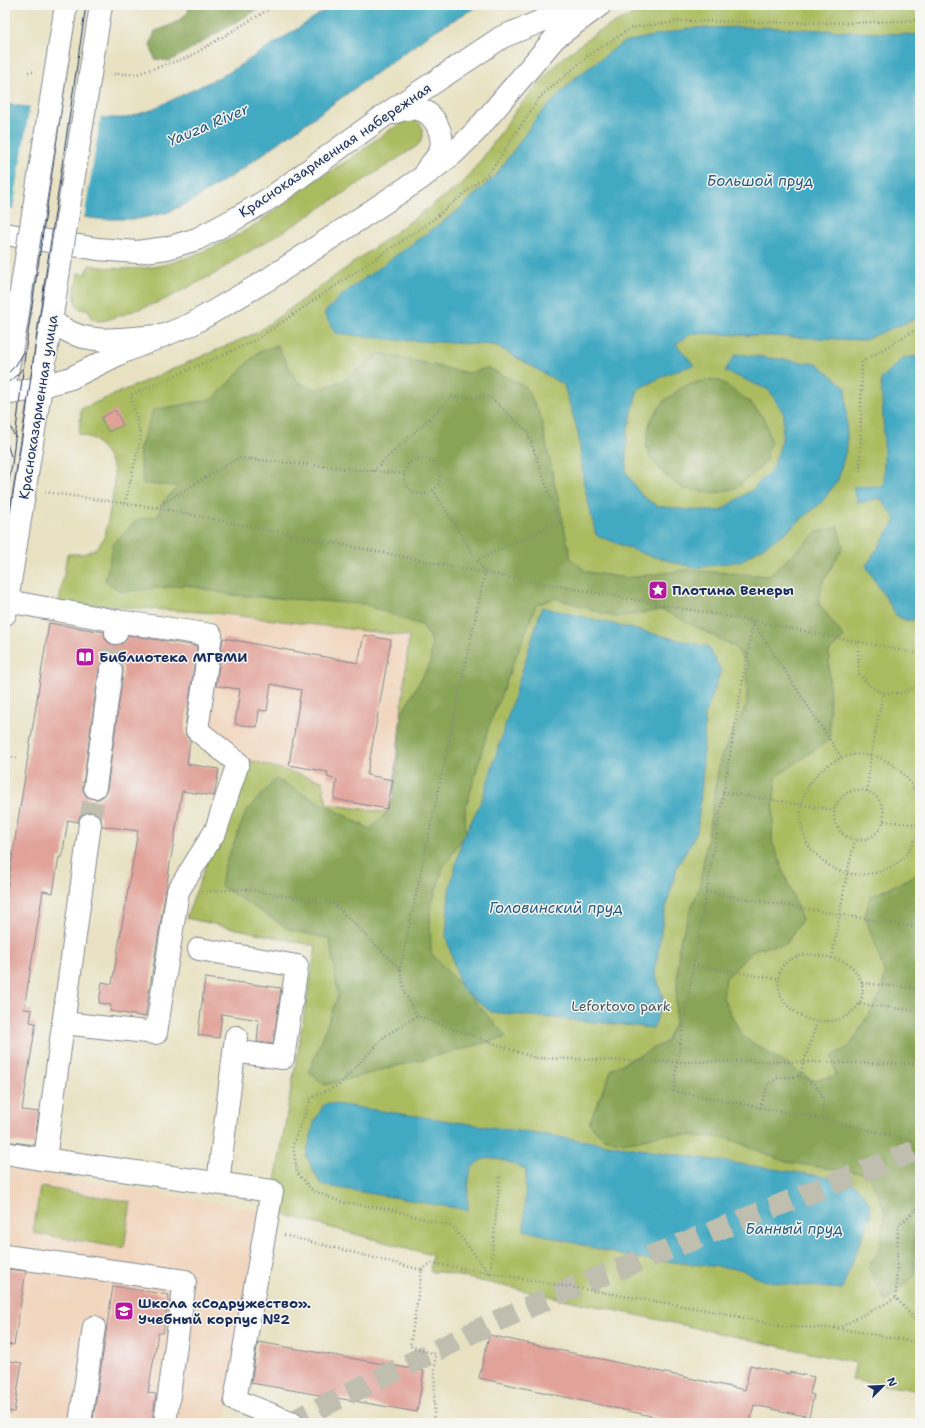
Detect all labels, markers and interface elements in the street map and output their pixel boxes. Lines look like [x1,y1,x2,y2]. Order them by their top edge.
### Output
street label: Красноказарменная набережная [235,79,435,221]
water label: Yauza River [164,99,253,151]
water label: Большой пруд [706,171,814,191]
street label: Красноказарменная улица [15,313,62,501]
place icon: Плотина Венеры [647,579,669,601]
place label: Плотина Венеры [672,581,794,599]
library icon: Библиотека МГВМИ [74,646,96,668]
place label: Библиотека МГВМИ [99,648,248,666]
water label: Головинский пруд [489,898,623,918]
park label: Lefortovo park [571,997,671,1015]
water label: Банный пруд [745,1219,843,1239]
place label: Школа «Содружество». Учебный корпус №2 [138,1294,311,1328]
school or university icon: Школа «Содружество». Учебный корпус №2 [113,1300,135,1322]
north arrow [863,1366,903,1406]
text: N [883,1375,900,1389]

